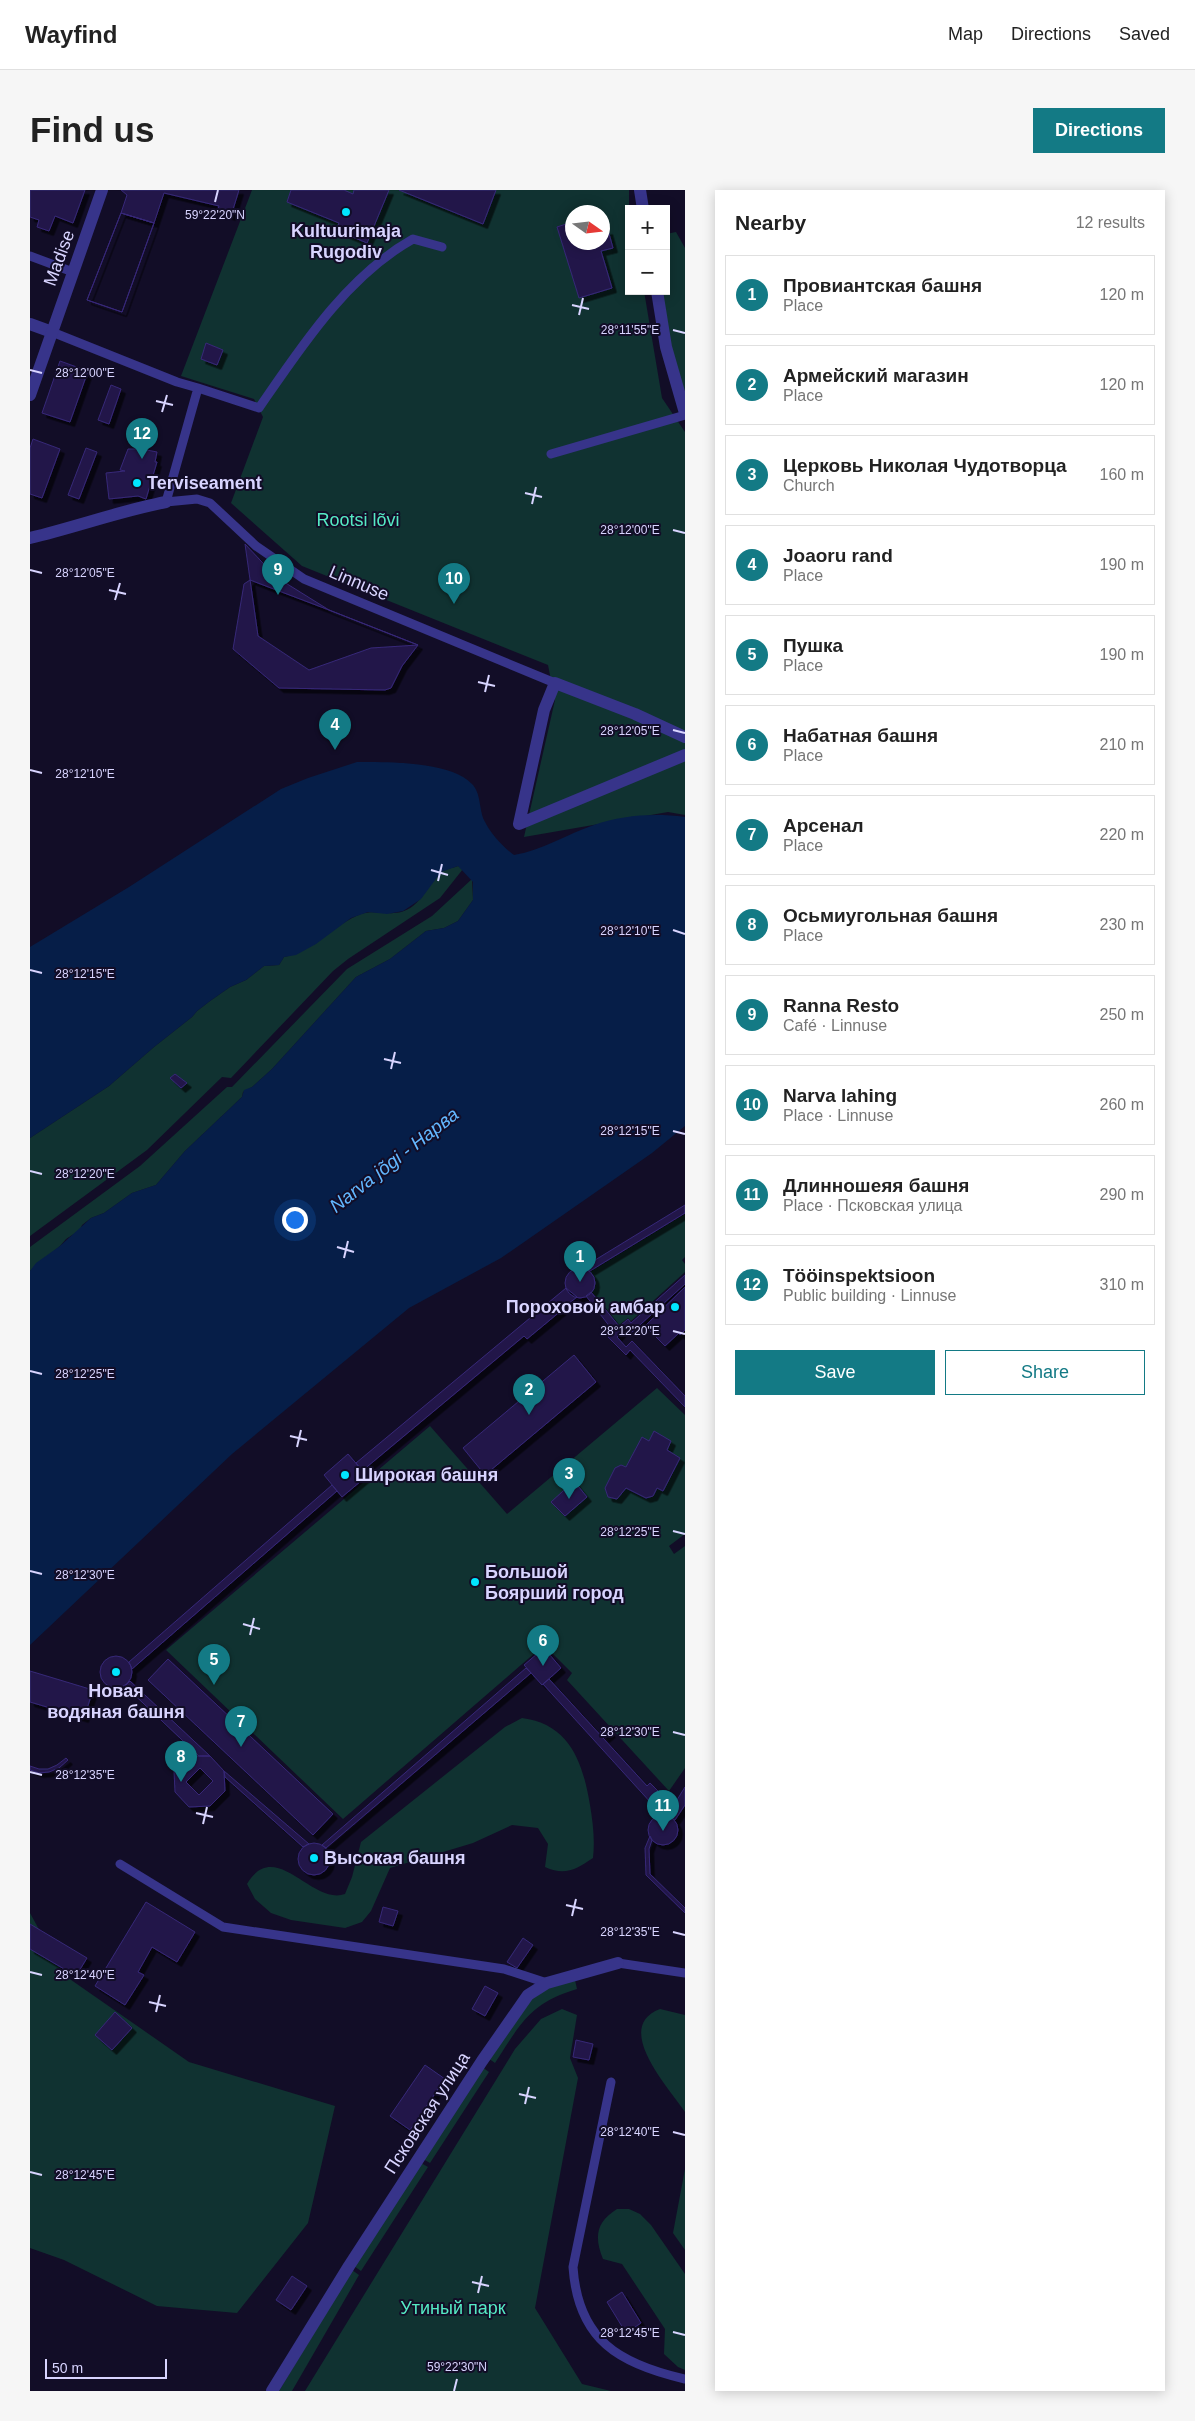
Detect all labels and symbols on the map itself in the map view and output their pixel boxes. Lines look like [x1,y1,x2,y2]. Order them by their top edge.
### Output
north arrow [565,205,610,250]
marker: Kultuurimaja Rugodiv [340,206,352,218]
text: 59°22'20"N [185,208,245,222]
place label: Kultuurimaja Rugodiv [291,221,402,262]
street label: Madise [40,227,78,289]
text: 28°11'55"E [601,323,659,337]
text: 28°12'00"E [55,366,115,380]
pin: 12 [126,418,158,459]
place label: Terviseament [147,473,262,493]
marker: Terviseament [131,477,143,489]
park label: Rootsi lõvi [316,510,400,530]
text: 28°12'00"E [600,523,660,537]
pin: 9 [262,554,294,595]
street label: Linnuse [326,561,392,605]
pin: 10 [438,563,470,604]
text: 28°12'05"E [55,566,115,580]
pin: 4 [319,709,351,750]
text: 28°12'05"E [600,724,660,738]
text: 28°12'10"E [55,767,115,781]
text: 28°12'10"E [600,924,660,938]
text: 28°12'15"E [55,967,115,981]
water label: Narva jõgi - Нарва [326,1103,462,1217]
text: 28°12'15"E [600,1124,660,1138]
text: 28°12'20"E [55,1167,115,1181]
your location [282,1207,308,1233]
pin: 1 [564,1241,596,1282]
place label: Пороховой амбар [506,1297,665,1317]
marker: Пороховой амбар [669,1301,681,1313]
text: 28°12'20"E [600,1324,660,1338]
text: 28°12'25"E [55,1367,115,1381]
pin: 2 [513,1374,545,1415]
pin: 3 [553,1458,585,1499]
place label: Широкая башня [355,1465,498,1485]
marker: Широкая башня [339,1469,351,1481]
text: 28°12'25"E [600,1525,660,1539]
place label: Большой Боярший город [485,1562,624,1603]
text: 28°12'30"E [55,1568,115,1582]
marker: Большой Боярший город [469,1576,481,1588]
pin: 6 [527,1625,559,1666]
pin: 5 [198,1644,230,1685]
marker: Новая водяная башня [110,1666,122,1678]
place label: Новая водяная башня [47,1681,185,1722]
pin: 7 [225,1706,257,1747]
text: 28°12'30"E [600,1725,660,1739]
pin: 8 [165,1741,197,1782]
text: 28°12'35"E [55,1768,115,1782]
pin: 11 [647,1790,679,1831]
place label: Высокая башня [324,1848,465,1868]
marker: Высокая башня [308,1852,320,1864]
text: 28°12'35"E [600,1925,660,1939]
text: 28°12'40"E [55,1968,115,1982]
street label: Псковская улица [380,2048,474,2178]
text: 28°12'40"E [600,2125,660,2139]
text: 28°12'45"E [55,2168,115,2182]
park label: Утиный парк [400,2298,506,2318]
text: 28°12'45"E [600,2326,660,2340]
scale bar [45,2356,168,2379]
text: 59°22'30"N [427,2360,487,2374]

